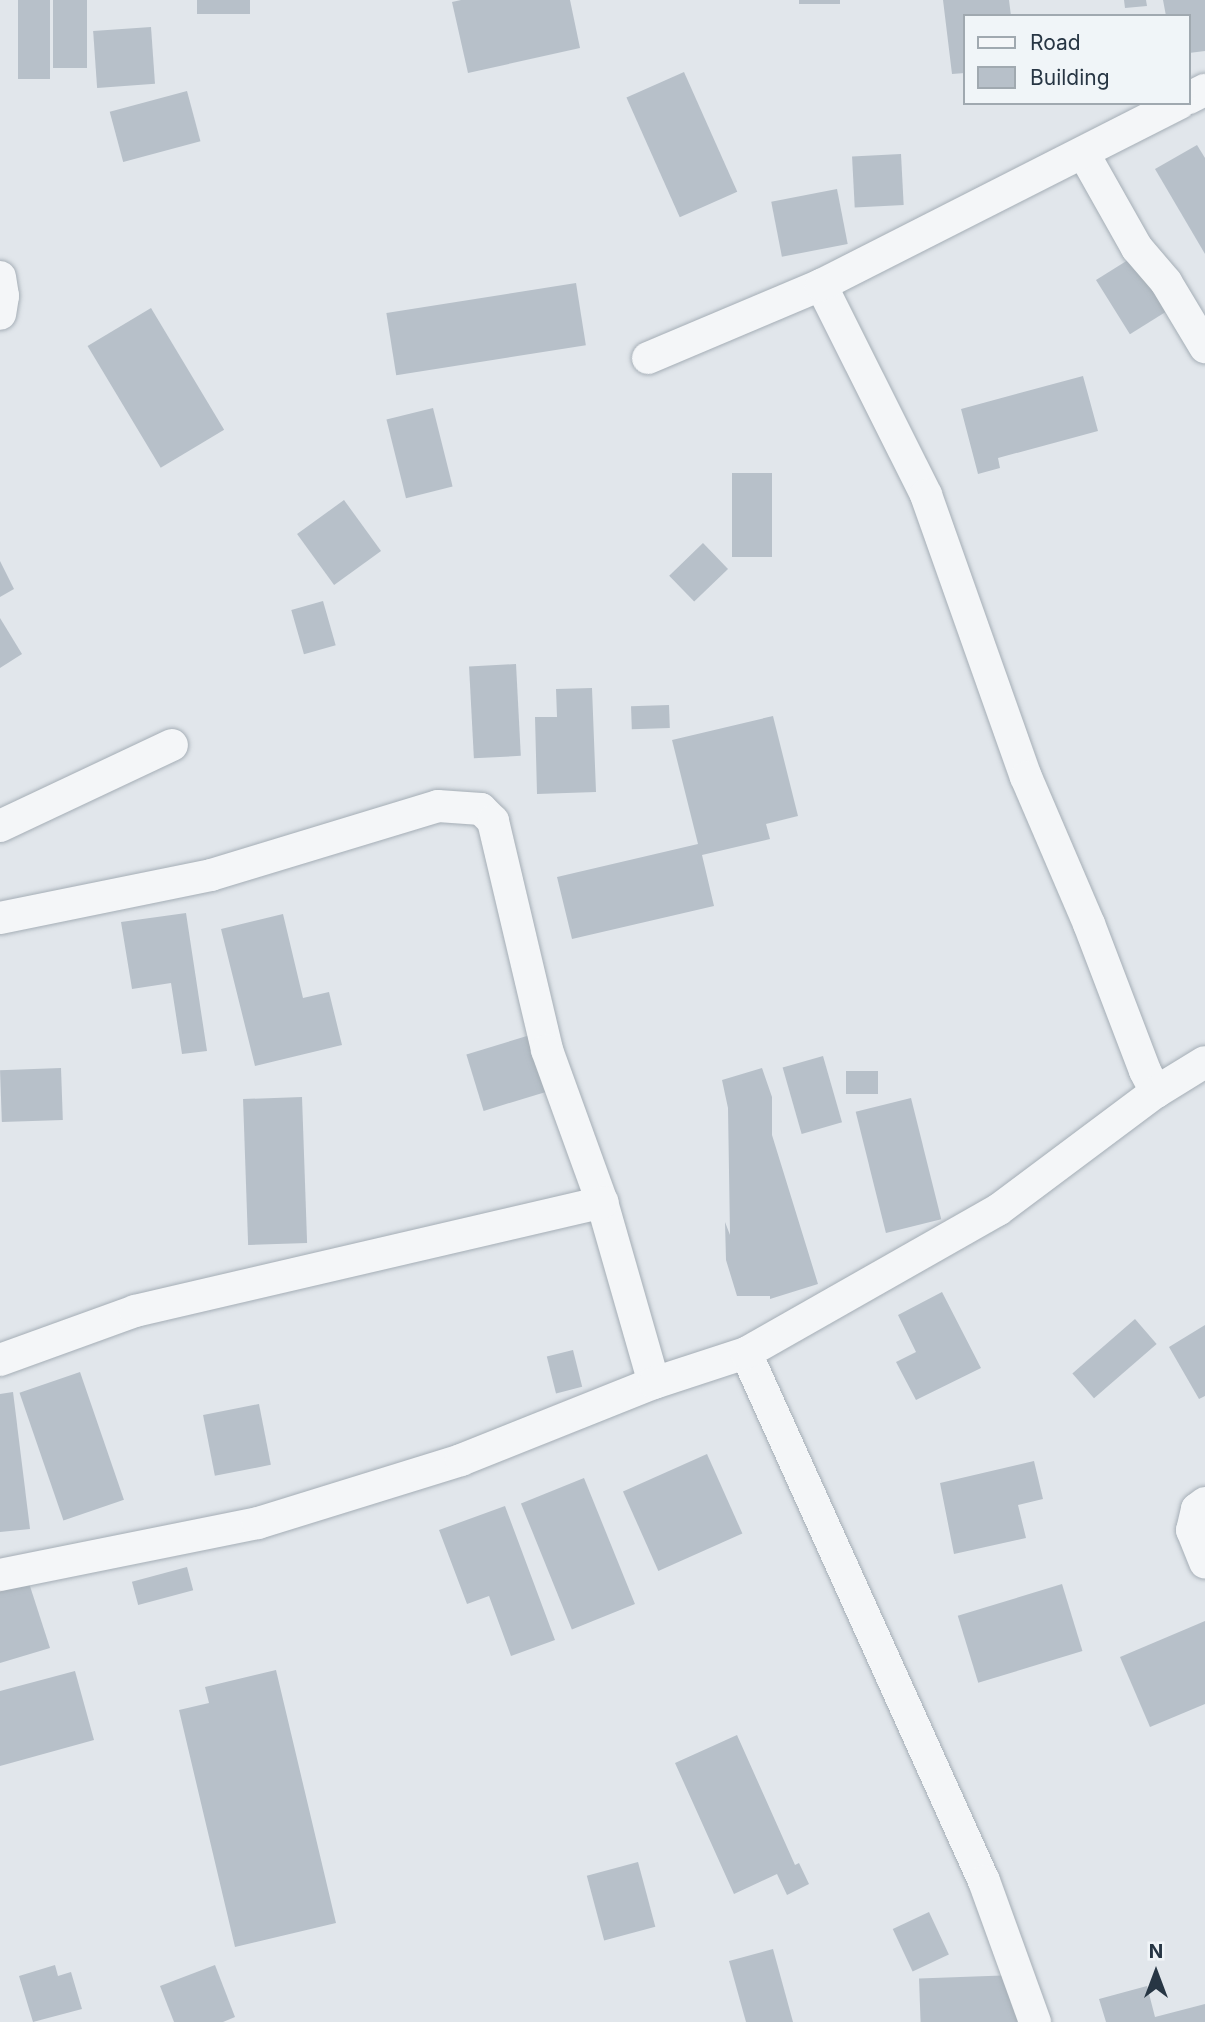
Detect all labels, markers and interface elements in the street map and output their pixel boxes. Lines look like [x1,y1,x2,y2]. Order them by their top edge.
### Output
legend [964,14,1191,105]
text: Road [1030,30,1081,55]
text: Building [1030,65,1110,90]
north arrow [1121,1938,1191,2008]
text: N [1149,1940,1163,1963]

